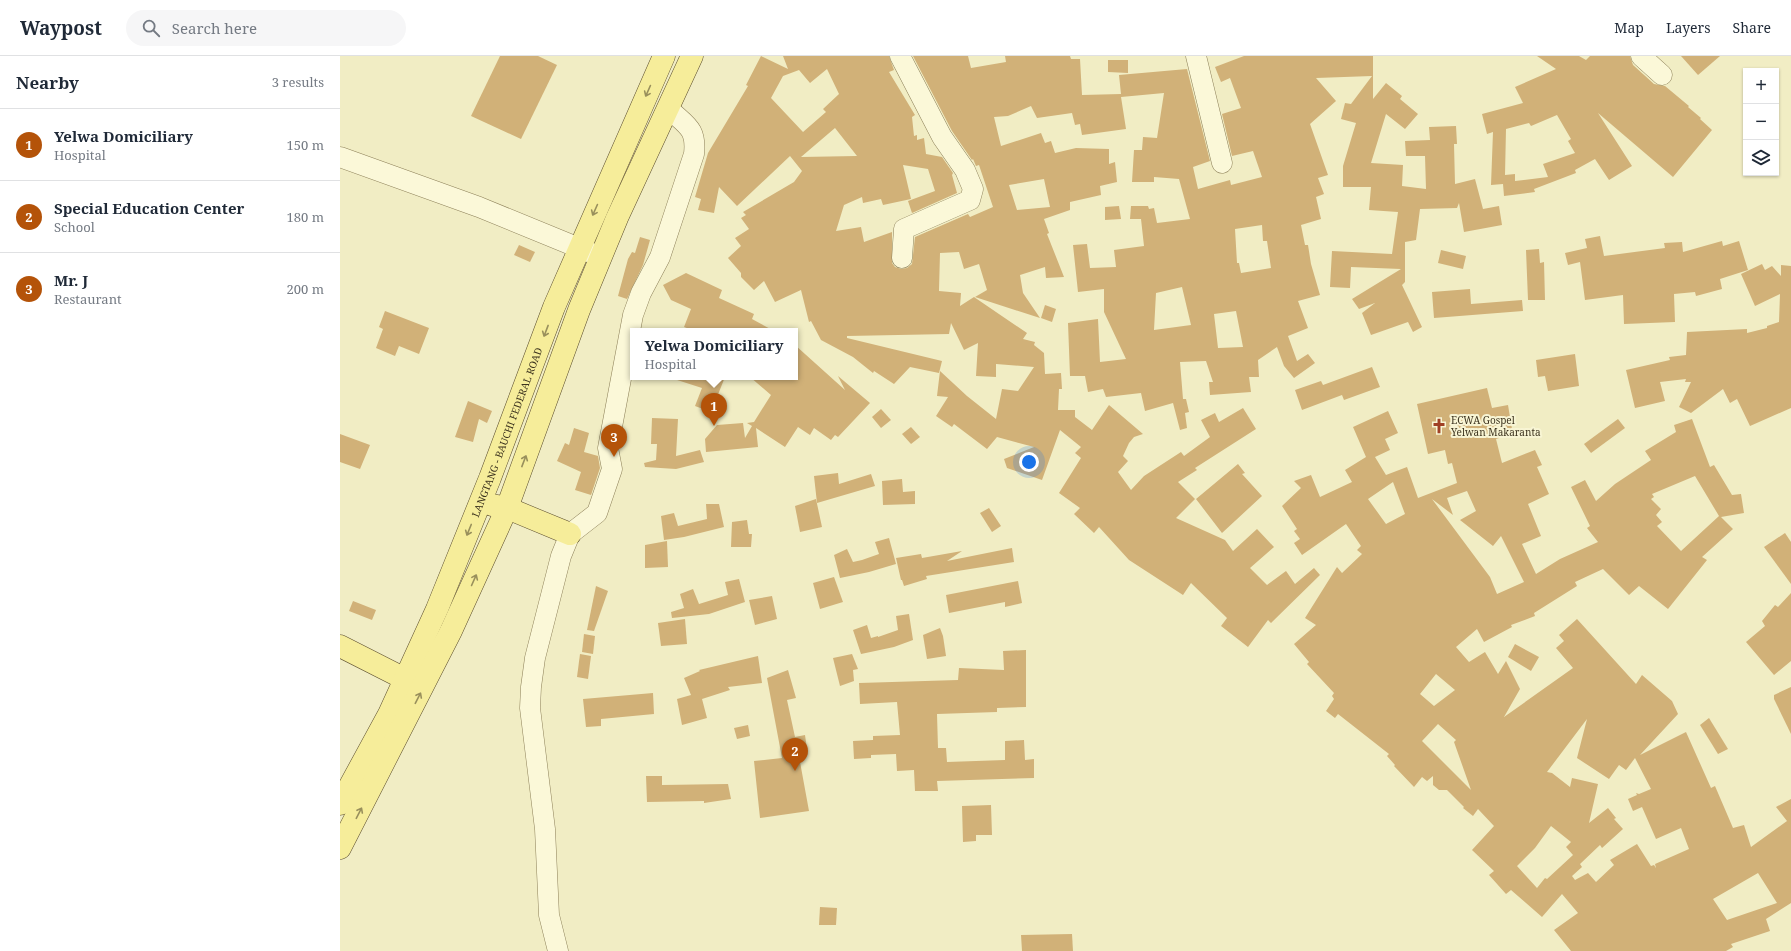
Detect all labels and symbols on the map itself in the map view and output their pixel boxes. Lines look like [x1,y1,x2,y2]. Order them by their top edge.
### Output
one-way arrow [643,85,651,97]
one-way arrow [591,204,598,216]
one-way arrow [541,324,549,336]
street label: LANGTANG - BAUCHI FEDERAL ROAD [468,345,545,519]
pin: 1 [701,393,727,426]
place label: ECWA Gospel Yelwan Makaranta [1450,413,1541,439]
church icon: ECWA Gospel Yelwan Makaranta [1430,417,1448,435]
pin: 3 [601,424,627,457]
your location [1019,452,1039,472]
one-way arrow [521,455,529,467]
one-way arrow [465,524,473,536]
one-way arrow [471,575,478,587]
one-way arrow [414,692,422,704]
pin: 2 [782,738,808,771]
one-way arrow [356,808,363,820]

